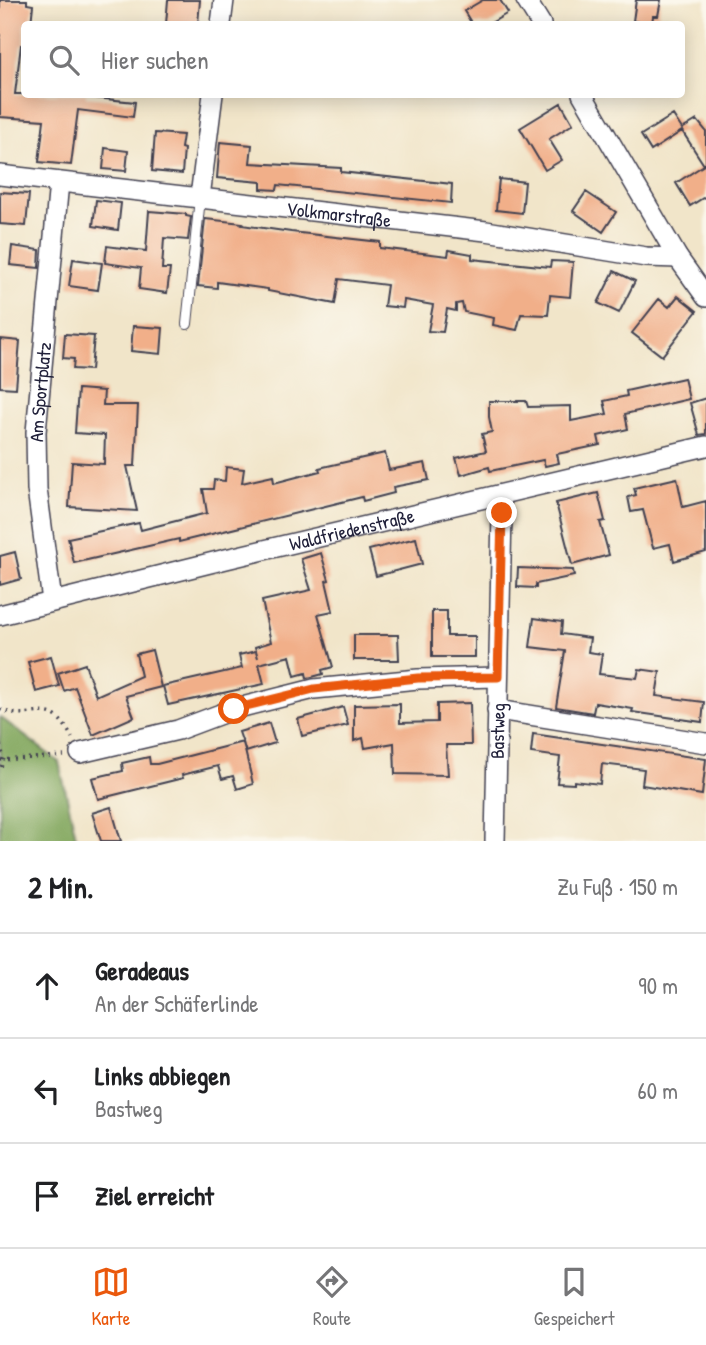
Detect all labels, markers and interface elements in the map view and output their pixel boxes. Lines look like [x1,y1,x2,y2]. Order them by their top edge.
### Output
search box [21,21,685,98]
icon: search [45,41,83,79]
text: Hier suchen [101,42,209,77]
street label: Volkmarstraße [285,195,393,233]
street label: Am Sportplatz [23,341,57,442]
route end [486,497,517,528]
street label: Waldfriedenstraße [287,502,417,557]
route start [218,693,249,724]
street label: Bastweg [484,703,511,759]
text: 2 Min. [28,867,94,907]
text: Zu Fuß · 150 m [557,871,678,902]
text: Geradeaus [95,953,189,988]
icon: ahead [28,967,66,1005]
text: 90 m [638,970,678,1001]
text: An der Schäferlinde [95,988,258,1019]
text: Links abbiegen [95,1058,231,1093]
icon: left [28,1072,66,1110]
text: 60 m [638,1075,678,1106]
text: Bastweg [95,1093,162,1124]
icon: arrive [28,1177,66,1215]
text: Ziel erreicht [95,1178,214,1213]
tab: Karte [91,1263,130,1331]
tab: Route [313,1263,351,1331]
tab: Gespeichert [534,1263,615,1331]

